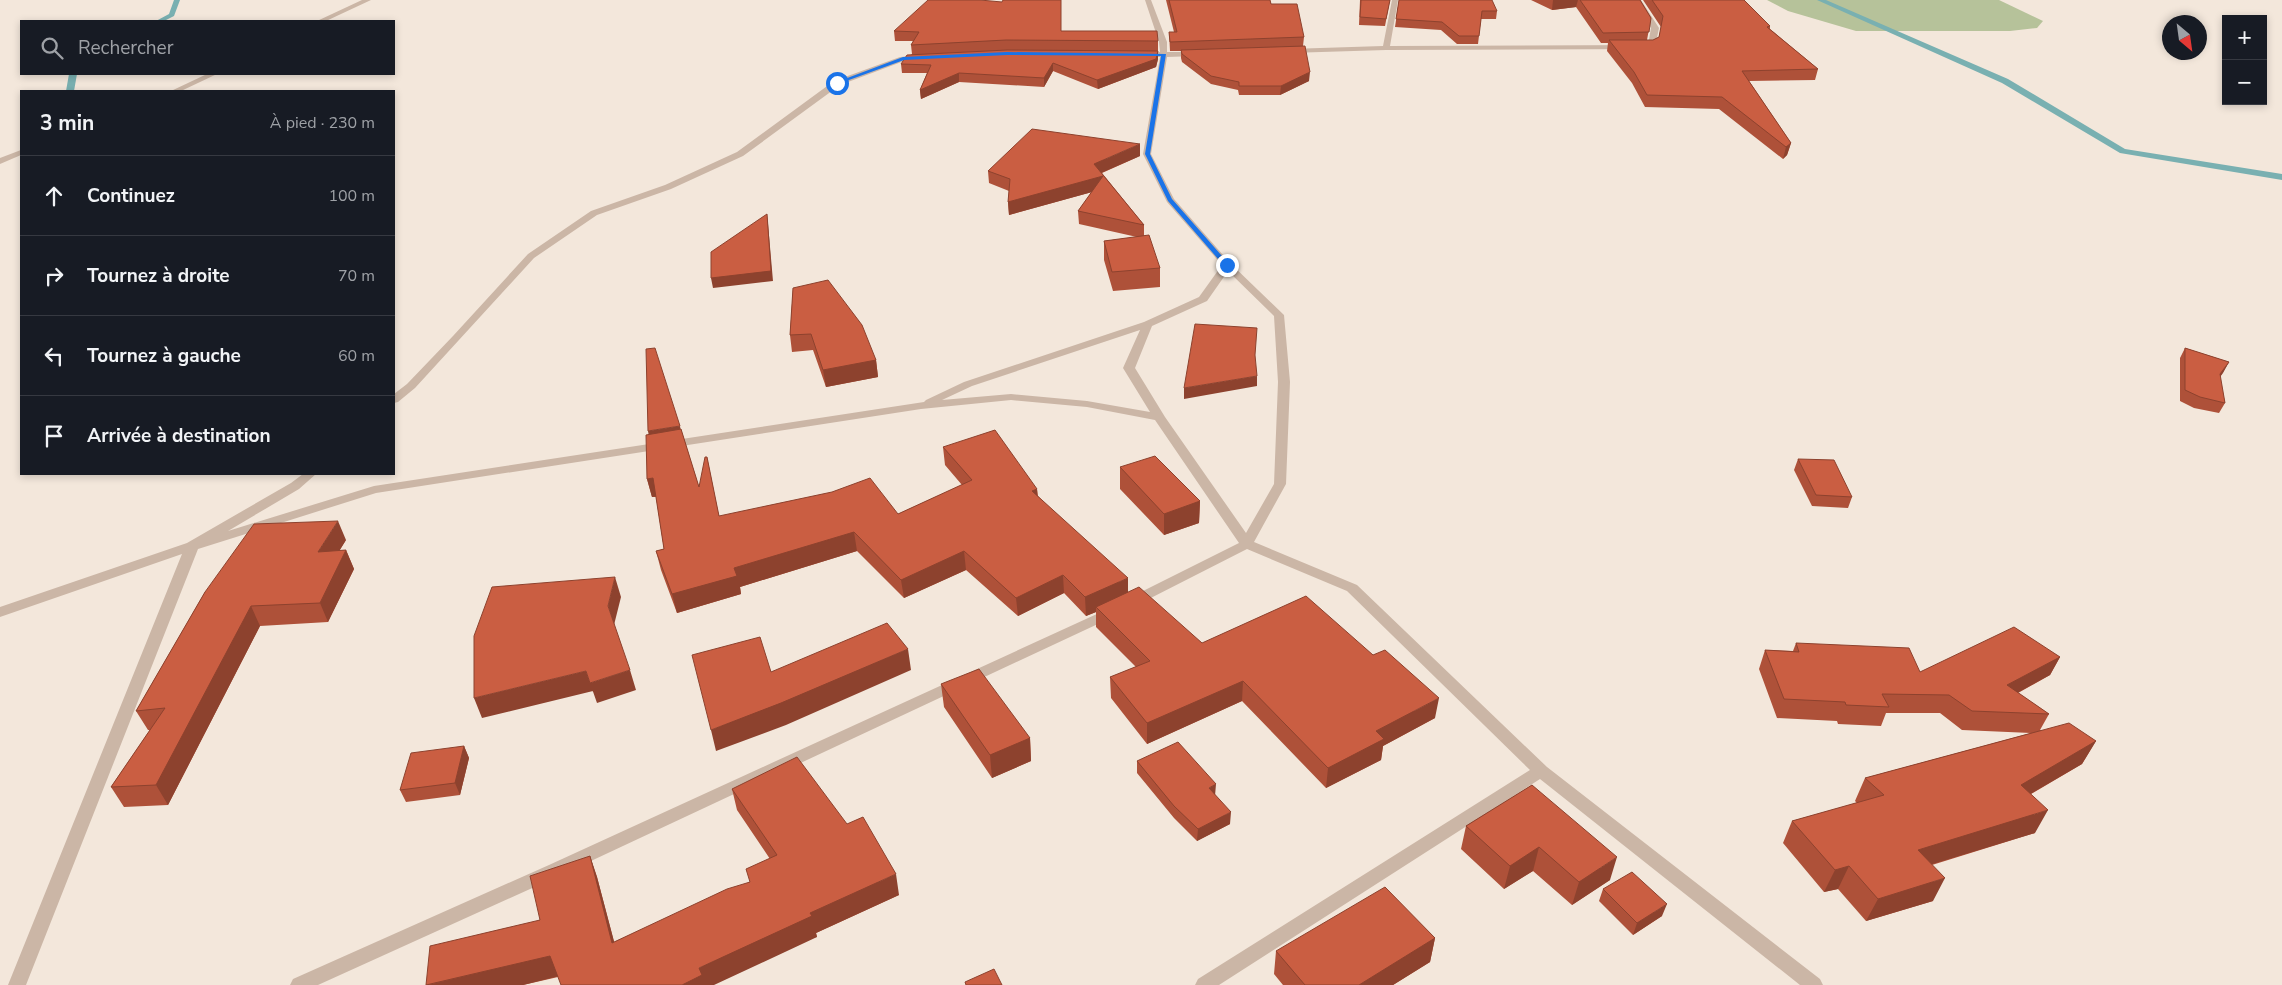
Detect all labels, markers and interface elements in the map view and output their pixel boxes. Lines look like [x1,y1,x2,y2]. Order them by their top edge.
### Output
north arrow [2162,15,2207,60]
map controls [2222,15,2267,105]
button: + [2222,15,2267,60]
search box [20,20,395,75]
icon: search [38,34,66,62]
text: Rechercher [78,35,173,61]
button: − [2222,60,2267,105]
route start [826,72,849,95]
text: 3 min [40,109,94,137]
text: À pied · 230 m [270,112,375,134]
icon: ahead [40,182,68,210]
text: Continuez [87,183,175,209]
text: 100 m [328,185,375,207]
route end [1216,254,1239,277]
icon: right [40,262,68,290]
text: Tournez à droite [87,263,230,289]
text: 70 m [338,265,375,287]
icon: left [40,342,68,370]
text: Tournez à gauche [87,343,241,369]
text: 60 m [338,345,375,367]
icon: arrive [40,422,68,450]
text: Arrivée à destination [87,423,271,449]

